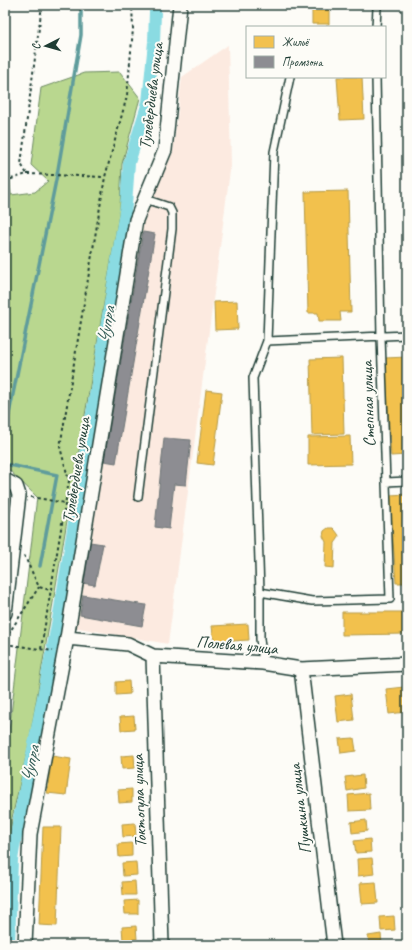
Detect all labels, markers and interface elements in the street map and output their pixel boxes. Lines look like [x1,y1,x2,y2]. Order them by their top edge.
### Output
north arrow [26,26,66,66]
legend [246,26,386,78]
text: Жильё [282,34,310,50]
street label: Тулебердиева улица [134,40,168,150]
text: С [29,42,43,50]
text: Промзона [282,54,324,70]
water label: Чупра [92,304,120,345]
street label: Степная улица [356,359,380,447]
street label: Тулебердиева улица [57,414,95,524]
street label: Полевая улица [196,631,280,659]
water label: Чупра [16,742,45,784]
street label: Токтогула улица [127,753,151,848]
street label: Пушкина улица [284,761,316,855]

